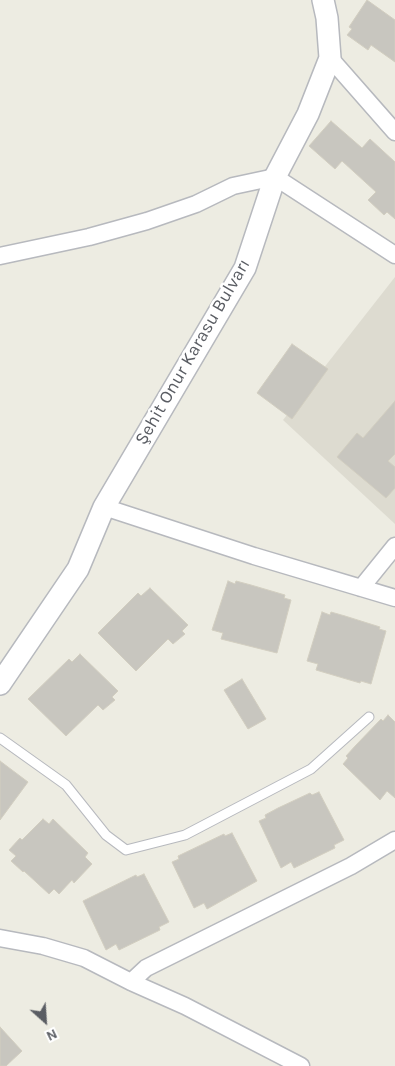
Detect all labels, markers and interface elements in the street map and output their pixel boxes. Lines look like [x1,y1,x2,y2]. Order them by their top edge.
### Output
street label: Şehit Onur Karasu Bulvarı [131,255,255,449]
north arrow [20,996,70,1046]
text: N [44,1025,60,1045]

